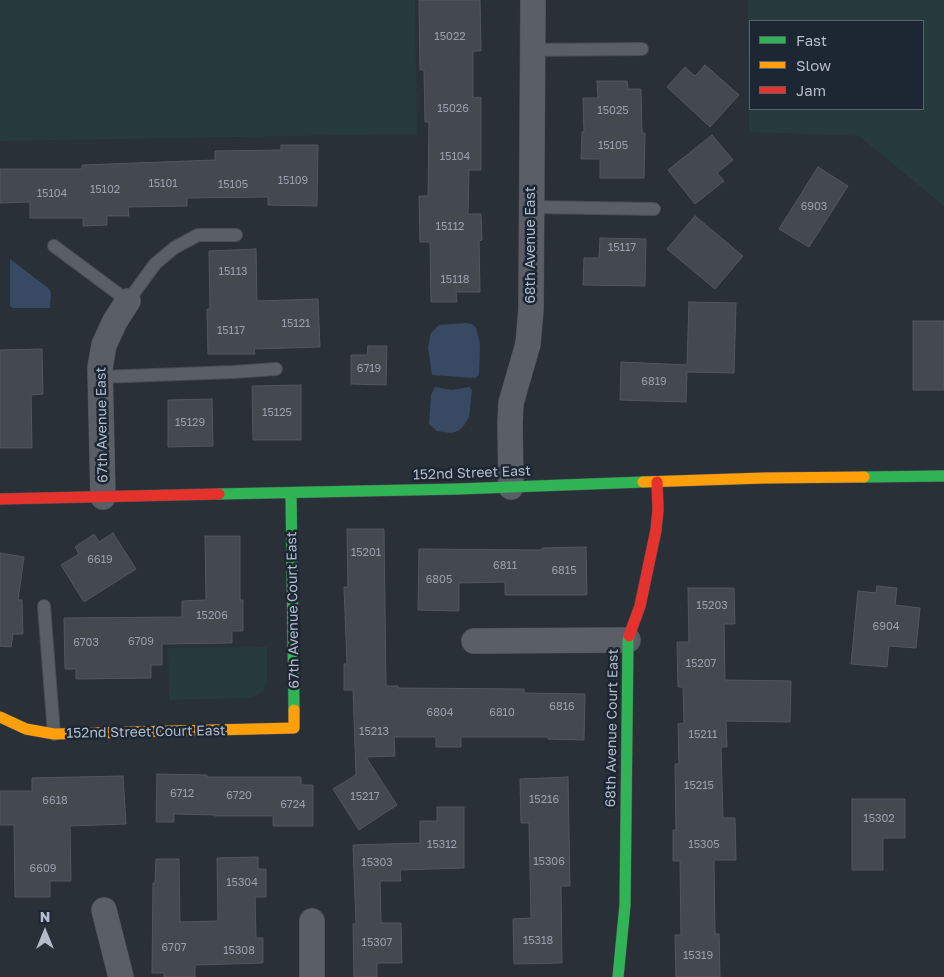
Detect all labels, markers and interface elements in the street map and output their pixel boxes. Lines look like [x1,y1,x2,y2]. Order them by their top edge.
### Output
legend [749,20,924,110]
house number: 15022 [434,30,466,44]
text: Fast [796,31,827,49]
text: Slow [796,56,831,74]
text: Jam [796,81,826,99]
house number: 15026 [437,102,469,116]
house number: 15025 [597,104,629,118]
house number: 15105 [598,139,628,153]
house number: 15104 [440,150,470,164]
house number: 15109 [278,174,308,188]
house number: 15101 [148,177,178,191]
house number: 15105 [218,178,248,192]
house number: 15102 [90,183,120,197]
house number: 15104 [37,187,67,201]
street label: 68th Avenue East [523,187,539,303]
house number: 6903 [801,200,827,214]
house number: 15112 [436,220,464,234]
house number: 15117 [608,241,636,255]
house number: 15113 [219,265,247,279]
house number: 15118 [440,273,470,287]
house number: 15121 [282,317,310,331]
house number: 15117 [217,324,245,338]
house number: 6719 [357,362,381,376]
street label: 67th Avenue East [93,367,111,483]
house number: 6819 [641,375,667,389]
house number: 15125 [262,406,292,420]
house number: 15129 [175,416,205,430]
street label: 152nd Street East [413,463,531,483]
street label: 67th Avenue Court East [283,531,303,689]
house number: 15201 [351,546,381,560]
house number: 6619 [87,553,113,567]
house number: 6811 [493,559,517,573]
house number: 6815 [551,564,577,578]
house number: 6805 [426,573,452,587]
house number: 15203 [696,599,728,613]
house number: 15206 [196,609,228,623]
house number: 6904 [873,620,899,634]
house number: 6709 [128,635,154,649]
house number: 6703 [73,636,99,650]
street label: 68th Avenue Court East [602,649,622,807]
house number: 15207 [686,657,716,671]
house number: 6816 [549,700,575,714]
house number: 6804 [427,706,453,720]
house number: 6810 [489,706,515,720]
street label: 152nd Street Court East [66,722,226,742]
house number: 15213 [359,725,389,739]
house number: 15211 [689,728,717,742]
house number: 15215 [684,779,714,793]
house number: 6712 [170,787,194,801]
house number: 6720 [226,789,252,803]
house number: 15217 [350,790,380,804]
house number: 15216 [529,793,559,807]
house number: 6618 [42,794,68,808]
house number: 6724 [280,798,306,812]
house number: 15302 [863,812,895,826]
house number: 15312 [427,838,457,852]
house number: 15305 [688,838,720,852]
house number: 15306 [533,855,565,869]
house number: 15303 [361,856,393,870]
house number: 6609 [30,862,56,876]
house number: 15304 [226,876,258,890]
north arrow [20,907,70,957]
text: N [40,908,50,925]
house number: 15318 [523,934,553,948]
house number: 15307 [362,936,392,950]
house number: 6707 [161,941,187,955]
house number: 15308 [223,944,255,958]
house number: 15319 [683,949,713,963]

